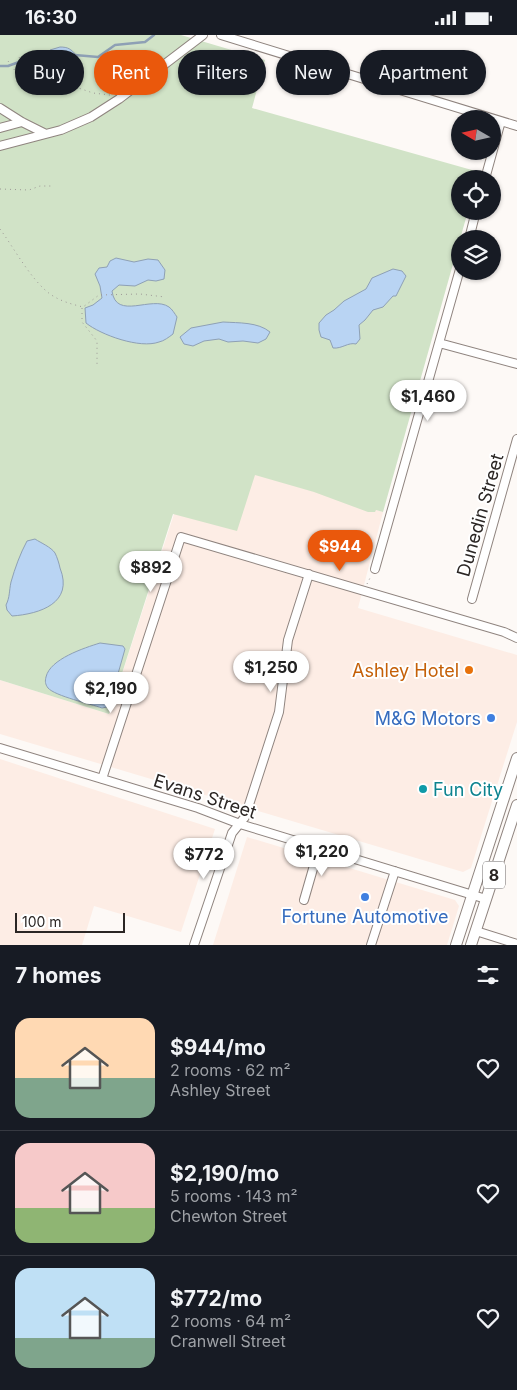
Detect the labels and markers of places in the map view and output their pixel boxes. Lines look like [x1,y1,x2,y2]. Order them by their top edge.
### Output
pin: $1,460 [387,379,469,422]
pin: $944 [310,529,370,572]
pin: $892 [121,551,181,593]
pin: $1,250 [230,651,312,693]
place label: Ashley Hotel [352,660,459,681]
marker: Ashley Hotel [463,664,475,676]
pin: $2,190 [70,671,152,714]
place label: M&G Motors [375,708,481,729]
marker: M&G Motors [485,712,497,724]
place label: Fun City [433,779,503,800]
marker: Fun City [417,783,429,795]
pin: $1,220 [281,835,363,877]
pin: $772 [174,837,234,880]
marker: Fortune Automotive [359,891,371,903]
place label: Fortune Automotive [281,906,449,927]

